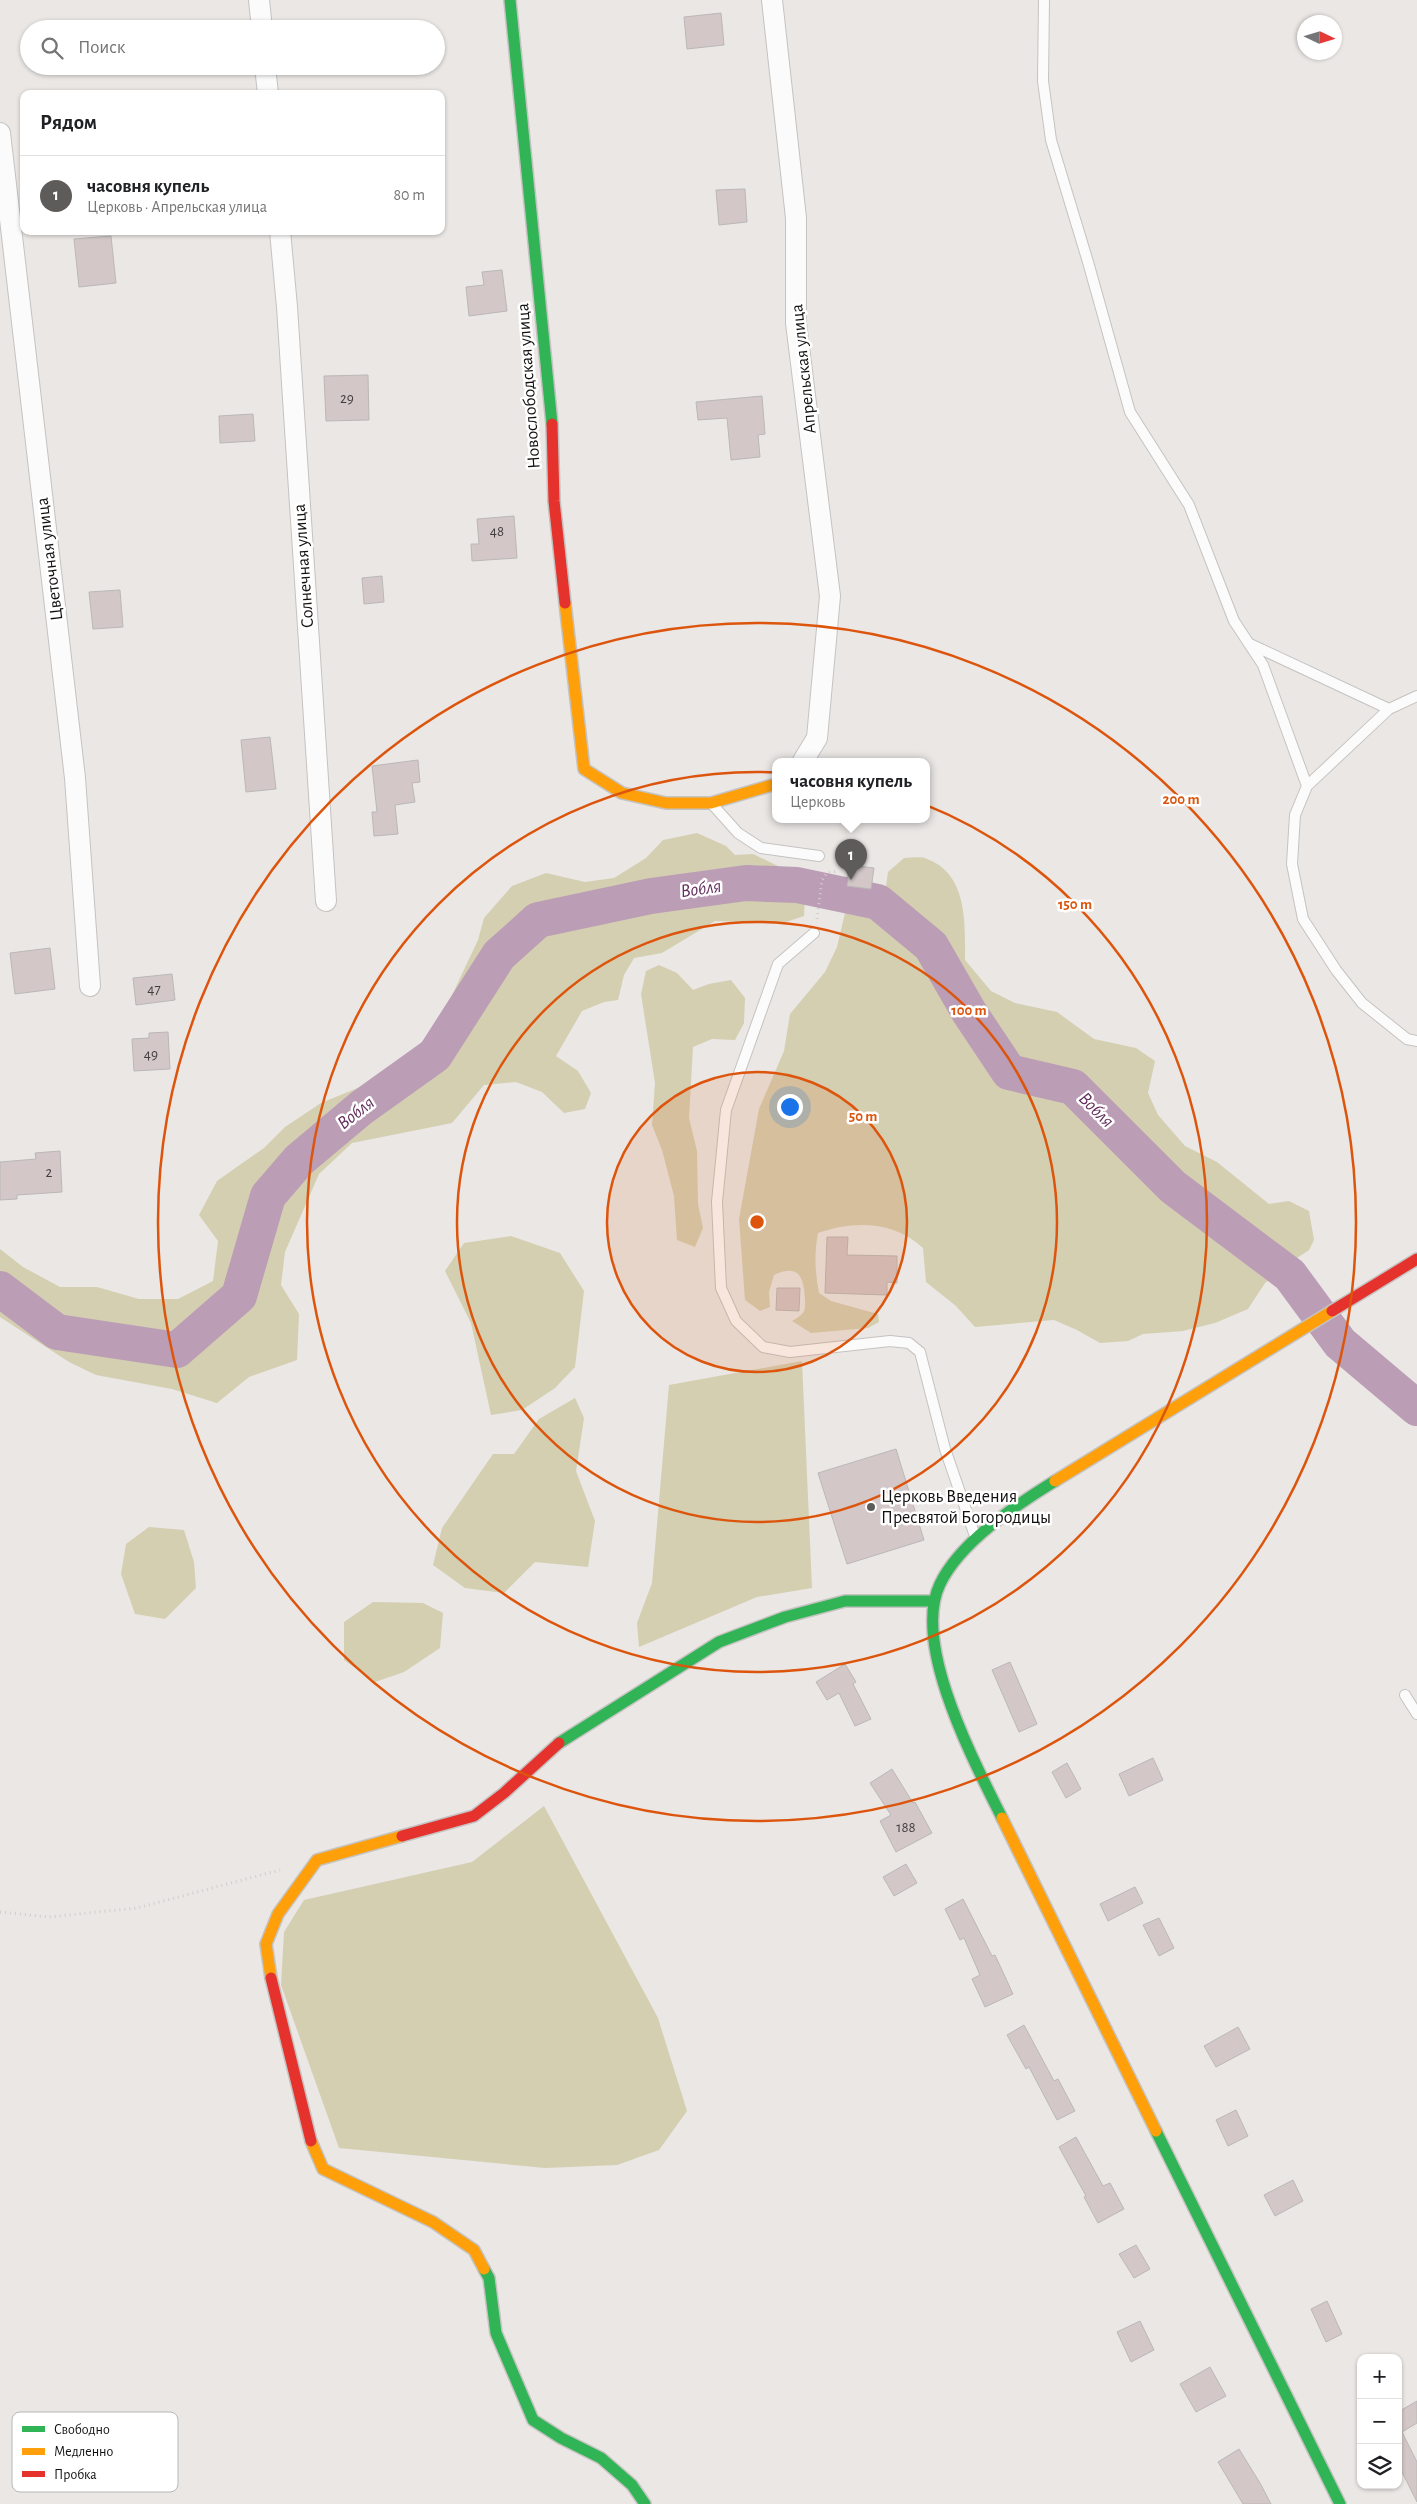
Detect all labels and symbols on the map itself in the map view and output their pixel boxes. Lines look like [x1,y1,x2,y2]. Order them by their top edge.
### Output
north arrow [1297,15,1342,60]
street label: Новослободская улица [513,302,544,470]
street label: Апрельская улица [788,303,820,435]
house number: 29 [340,391,354,406]
street label: Цветочная улица [34,496,66,622]
street label: Солнечная улица [291,503,317,629]
house number: 48 [490,524,504,539]
text: 200 m [1162,792,1200,807]
pin: 1 [835,839,867,880]
water label: Вобля [679,877,723,901]
text: 150 m [1058,897,1092,912]
house number: 47 [147,982,161,997]
text: 100 m [951,1003,987,1018]
house number: 49 [144,1047,158,1062]
water label: Вобля [1075,1089,1117,1131]
water label: Вобля [334,1093,378,1133]
your location [777,1094,803,1120]
text: 50 m [849,1109,877,1124]
house number: 2 [46,1165,53,1180]
centre of rings [748,1213,766,1231]
place label: Церковь Введения Пресвятой Богородицы [881,1488,1051,1527]
marker: Церковь Введения Пресвятой Богородицы [865,1501,877,1513]
house number: 188 [896,1820,916,1835]
legend [12,2412,178,2492]
text: Свободно [54,2423,110,2437]
text: Медленно [54,2445,113,2459]
text: Пробка [54,2468,97,2482]

